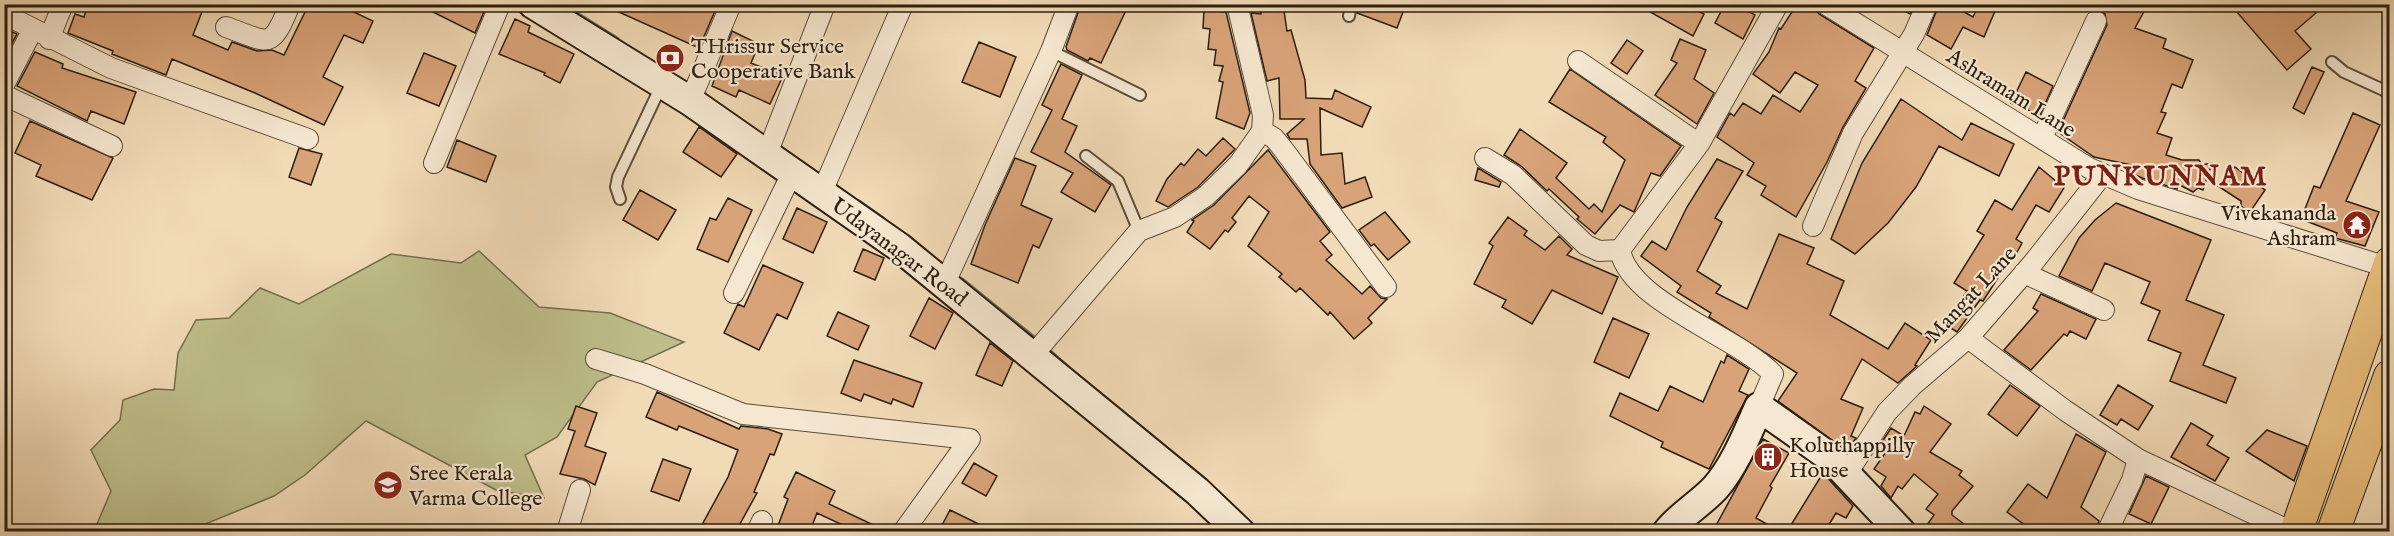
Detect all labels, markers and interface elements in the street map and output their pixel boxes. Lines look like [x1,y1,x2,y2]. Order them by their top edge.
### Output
place label: THrissur Service Cooperative Bank [691,33,856,86]
bank icon: THrissur Service Cooperative Bank [654,42,686,74]
street label: Ashramam Lane [1940,42,2081,145]
district label: PUNKUNNAM [2054,160,2268,195]
street label: Udayanagar Road [825,192,973,313]
place label: Vivekananda Ashram [2220,200,2336,253]
temple icon: Vivekananda Ashram [2341,209,2373,241]
street label: Mangat Lane [1919,241,2024,350]
place label: Koluthappilly House [1789,432,1915,485]
building icon: Koluthappilly House [1752,441,1784,473]
place label: Sree Kerala Varma College [408,460,542,513]
school or university icon: Sree Kerala Varma College [372,469,404,501]

